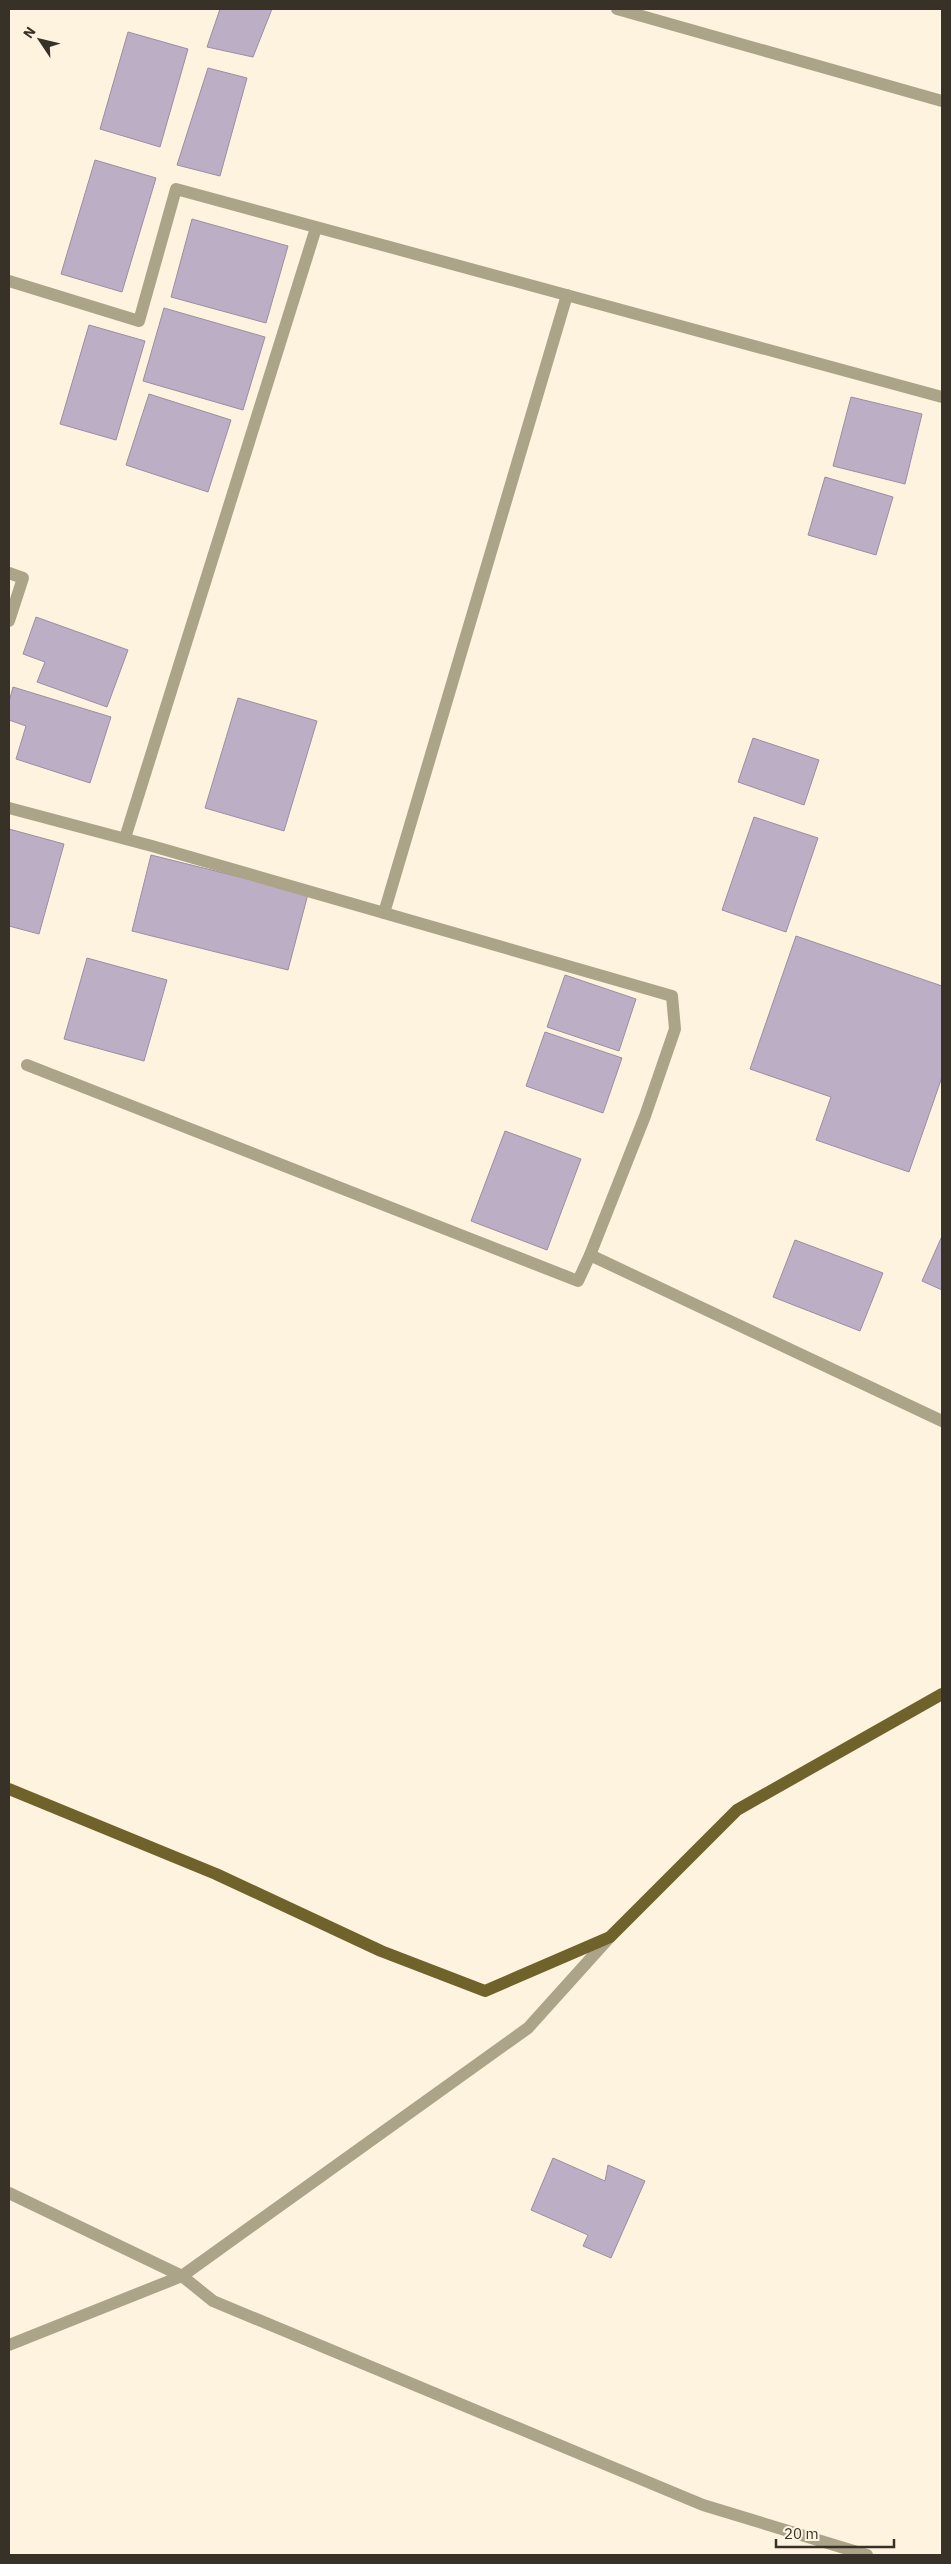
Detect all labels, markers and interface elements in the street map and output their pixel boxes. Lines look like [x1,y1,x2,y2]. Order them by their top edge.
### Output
north arrow [15,15,65,65]
text: N [19,23,40,42]
scale bar [776,2516,894,2548]
text: 20 m [784,2524,819,2543]

